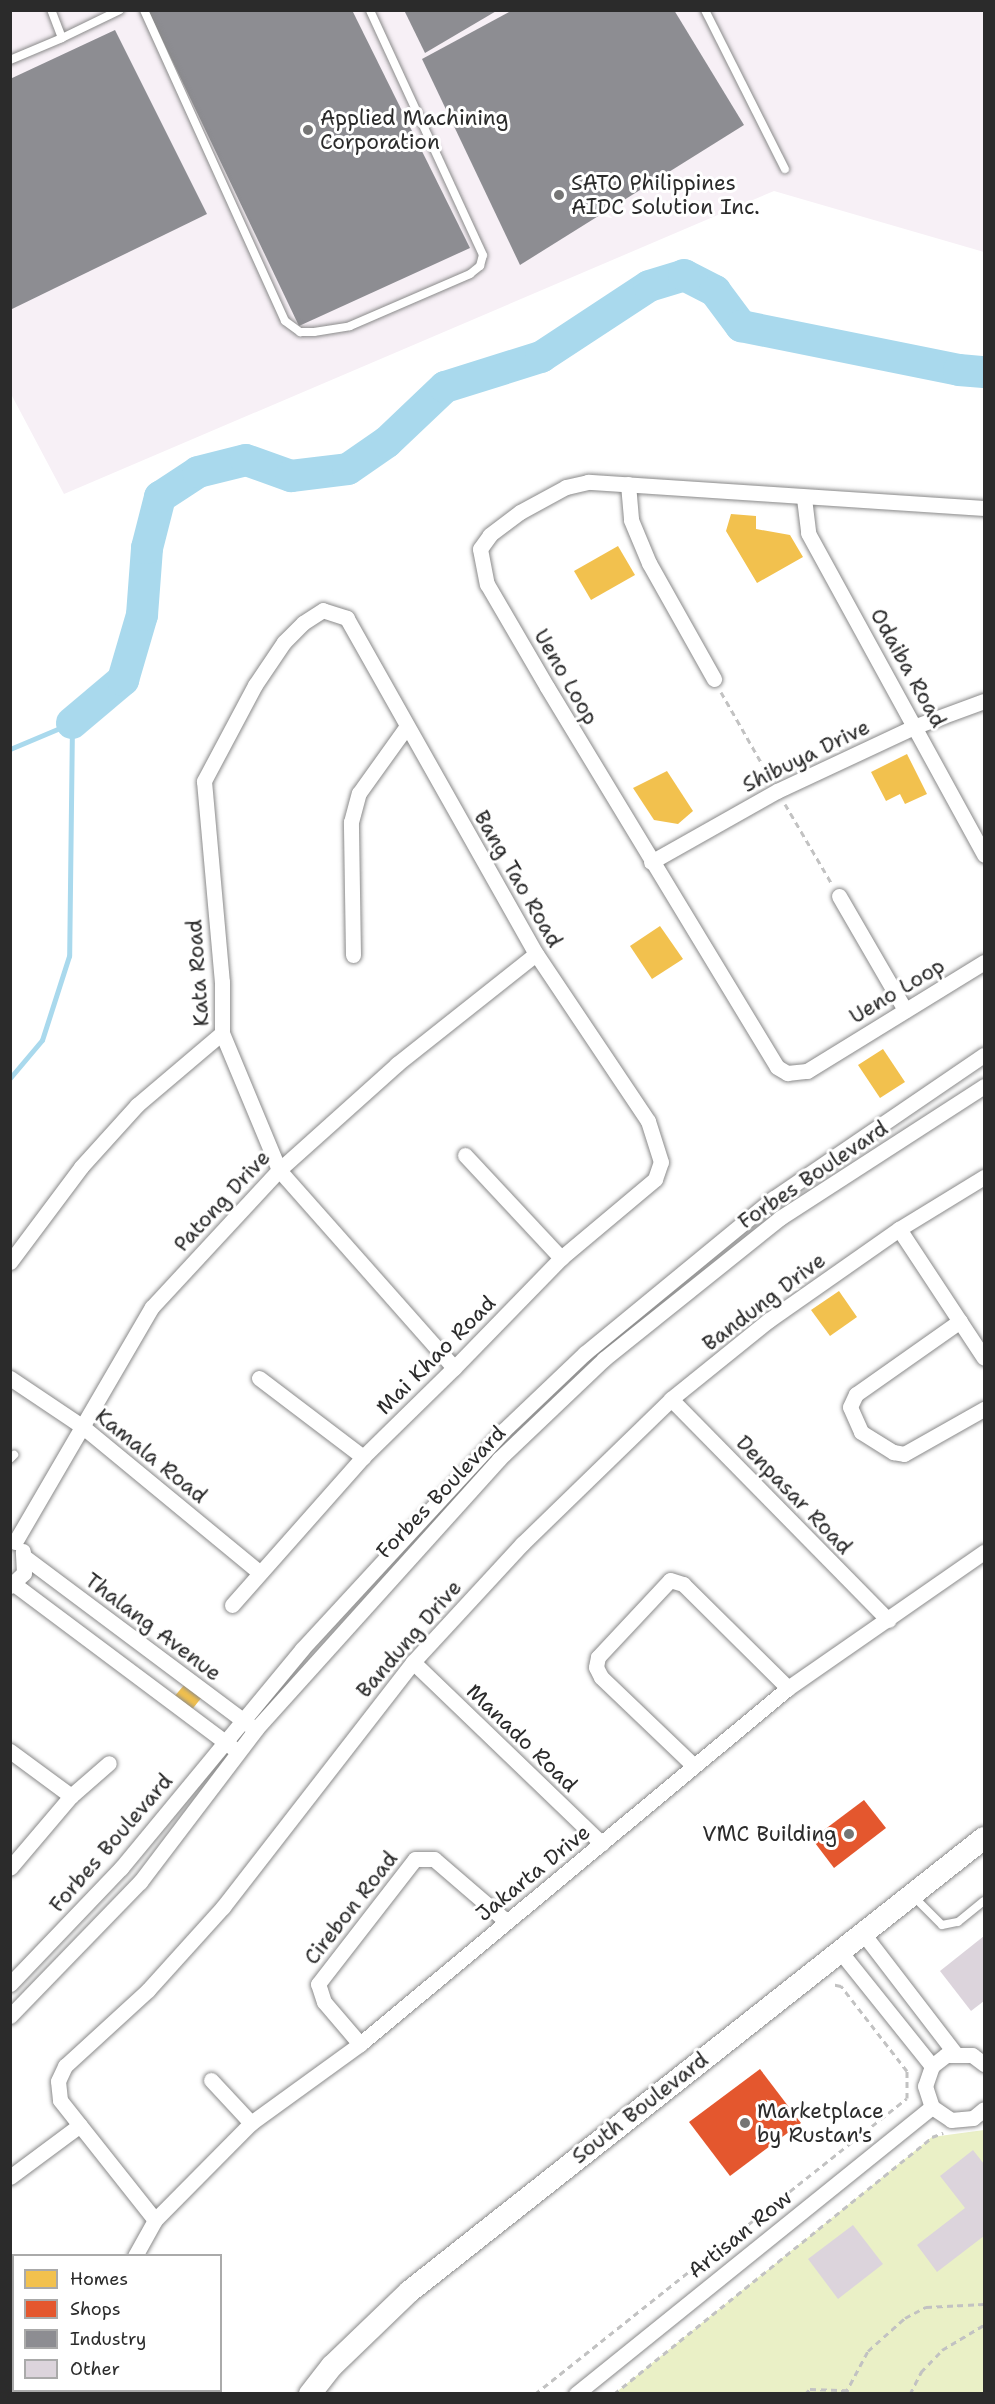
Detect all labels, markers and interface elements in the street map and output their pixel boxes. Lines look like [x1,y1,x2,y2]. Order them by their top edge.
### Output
place label: Applied Machining Corporation [320,105,508,155]
marker: Applied Machining Corporation [301,123,315,137]
place label: SATO Philippines AIDC Solution Inc. [571,170,760,220]
marker: SATO Philippines AIDC Solution Inc. [552,188,566,202]
street label: Odaiba Road [865,604,951,732]
street label: Ueno Loop [528,625,604,729]
street label: Shibuya Drive [738,714,874,798]
street label: Bang Tao Road [469,806,567,952]
street label: Kata Road [182,919,214,1027]
street label: Ueno Loop [845,953,949,1029]
street label: Forbes Boulevard [733,1116,893,1234]
street label: Patong Drive [169,1145,275,1257]
street label: Bandung Drive [698,1248,830,1356]
street label: Mai Khao Road [371,1290,501,1420]
street label: Kamala Road [90,1403,212,1509]
street label: Forbes Boulevard [371,1420,511,1564]
street label: Denpasar Road [731,1430,857,1560]
street label: Thalang Avenue [80,1568,226,1686]
street label: Bandung Drive [351,1575,467,1703]
street label: Manado Road [461,1679,583,1797]
street label: Forbes Boulevard [44,1769,178,1917]
street label: Jakarta Drive [471,1819,595,1927]
place label: VMC Building [702,1821,837,1847]
marker: VMC Building [842,1827,856,1841]
street label: Cirebon Road [299,1846,403,1970]
street label: South Boulevard [567,2047,713,2169]
place label: Marketplace by Rustan's [757,2098,884,2148]
marker: Marketplace by Rustan's [738,2116,752,2130]
street label: Artisan Row [683,2184,797,2284]
legend [12,2254,222,2392]
text: Homes [70,2267,128,2291]
text: Shops [70,2297,121,2321]
text: Industry [70,2327,146,2351]
text: Other [70,2357,120,2381]

